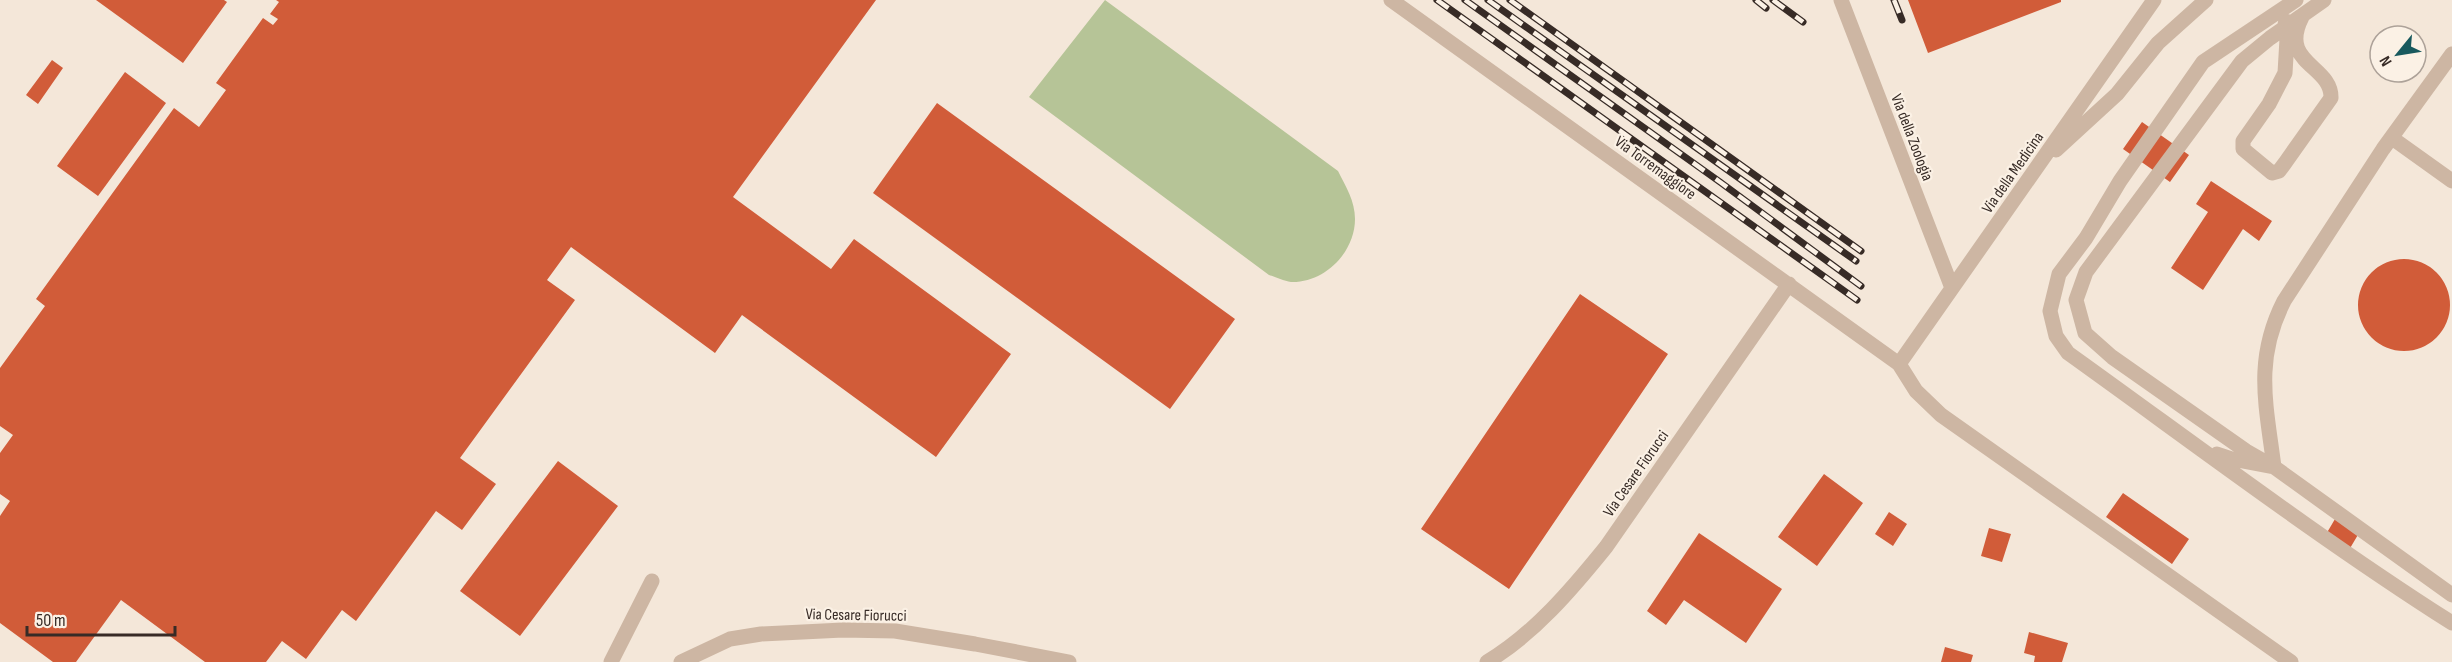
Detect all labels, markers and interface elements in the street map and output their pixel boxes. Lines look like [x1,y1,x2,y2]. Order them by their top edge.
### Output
north arrow [2368,24,2428,84]
text: N [2376,52,2397,69]
street label: Via della Zoologia [1886,92,1937,184]
street label: Via della Medicina [1978,129,2048,217]
street label: Via Torremaggiore [1611,132,1699,204]
street label: Via Cesare Fiorucci [1599,427,1673,521]
scale bar [27,599,176,637]
street label: Via Cesare Fiorucci [805,605,907,626]
text: 50 m [36,610,66,631]

